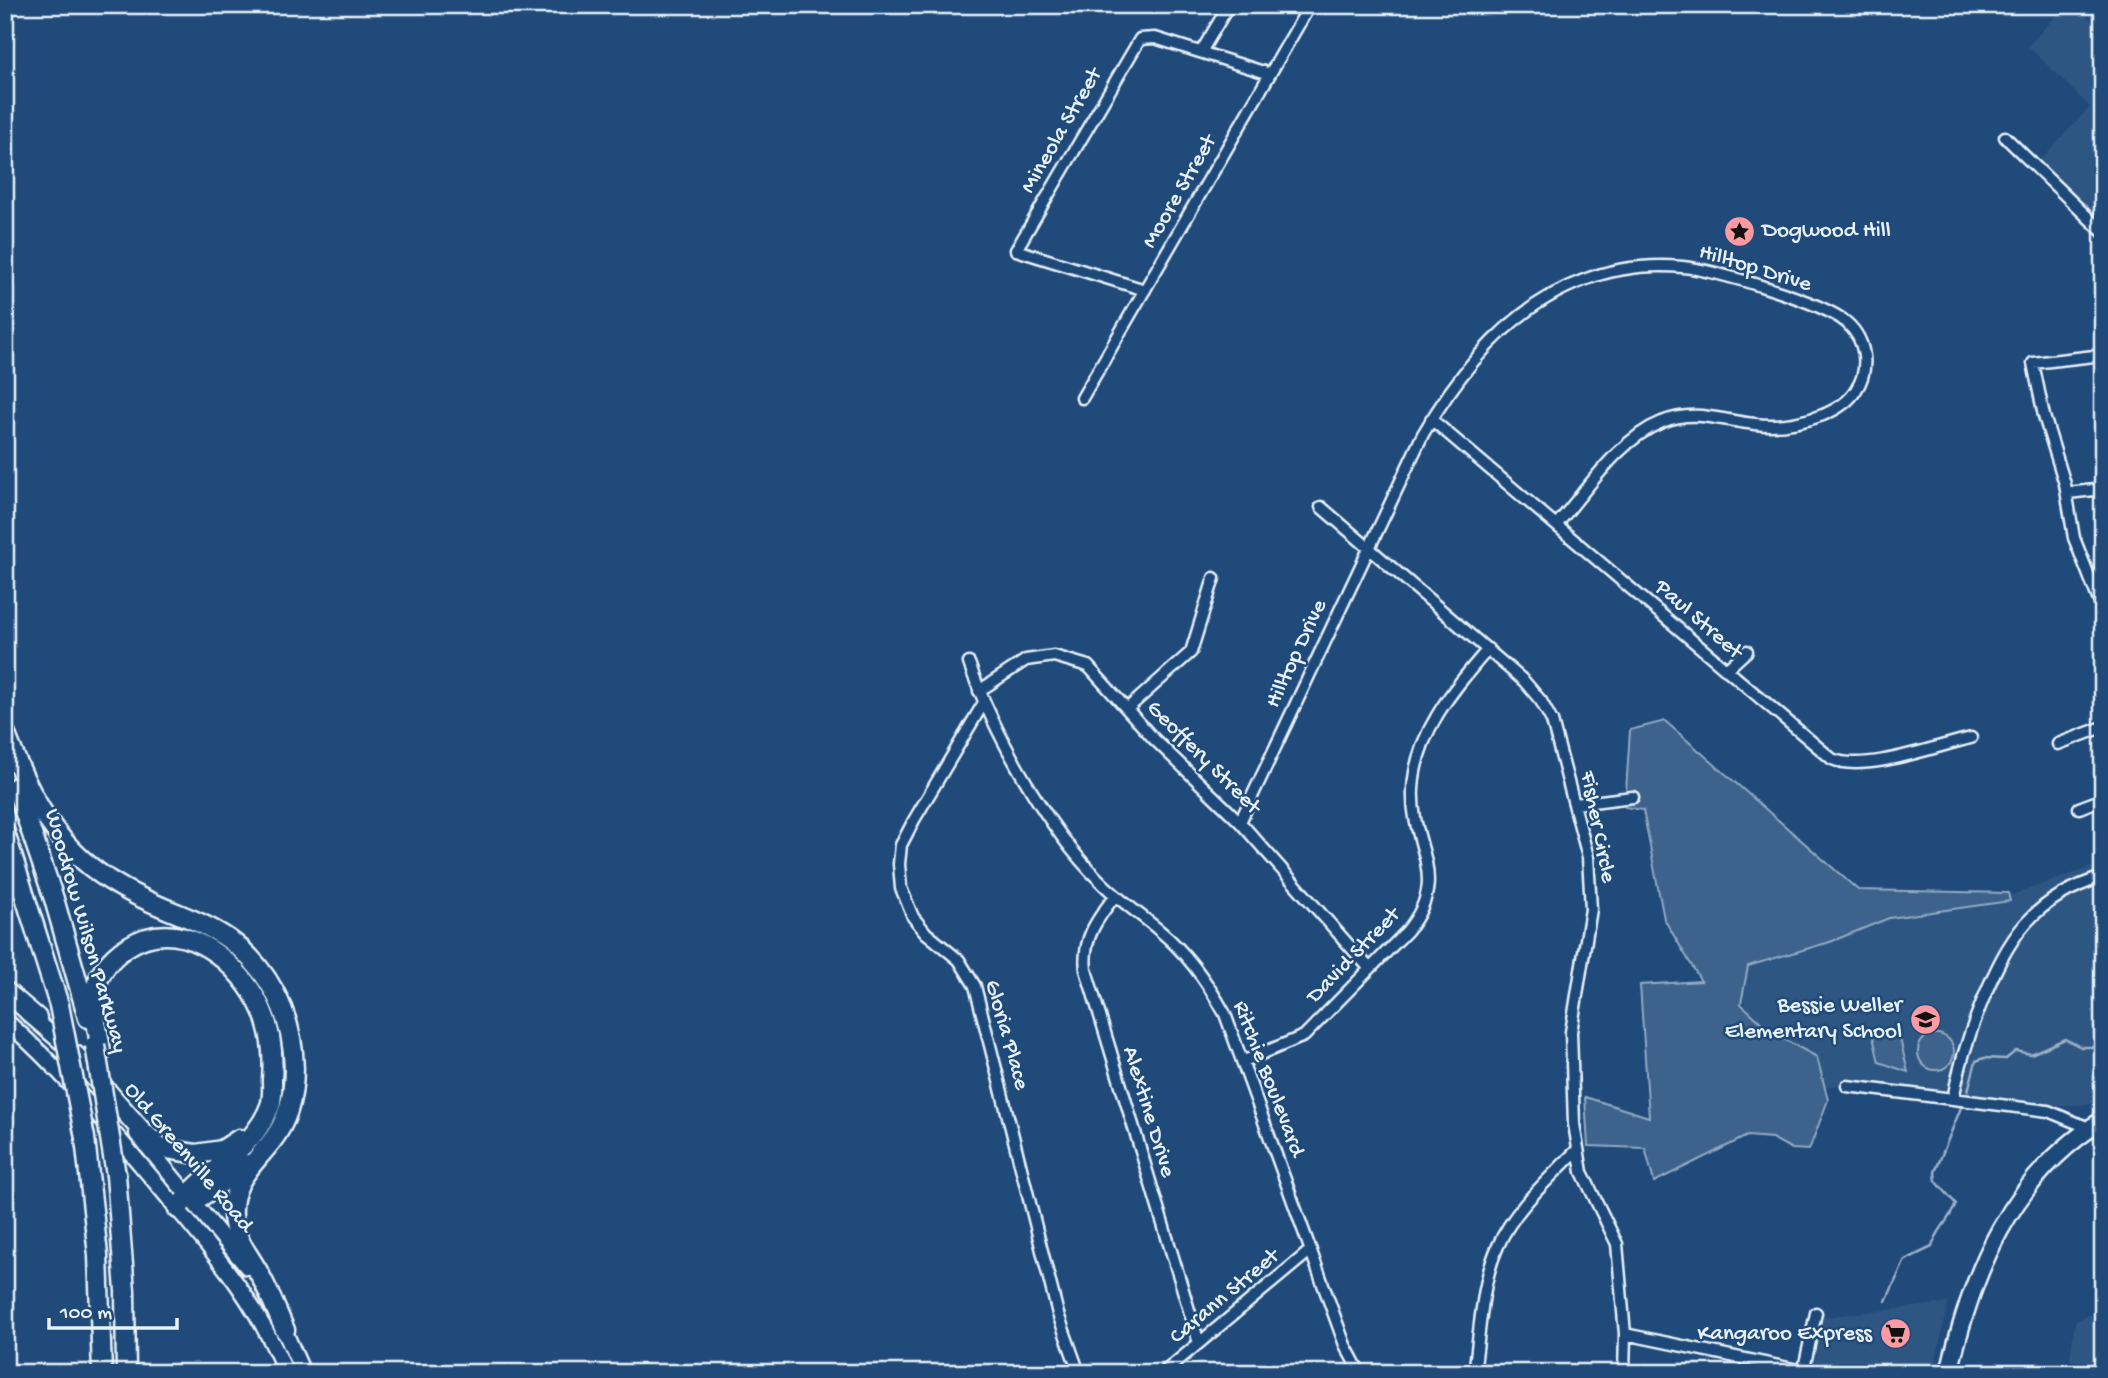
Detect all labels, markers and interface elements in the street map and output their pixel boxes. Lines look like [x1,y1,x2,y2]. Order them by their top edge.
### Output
street label: Mineola Street [1015,62,1110,199]
street label: Moore Street [1137,129,1224,254]
place icon: Dogwood Hill [1722,214,1756,248]
place label: Dogwood Hill [1760,218,1891,245]
street label: Hilltop Drive [1695,239,1816,299]
street label: Paul Street [1648,574,1749,667]
street label: Hilltop Drive [1260,594,1334,712]
street label: Geoffery Street [1140,695,1267,822]
street label: Fisher Circle [1573,768,1621,886]
street label: Woodrow Wilson Parkway [37,806,133,1056]
street label: David Street [1300,901,1408,1011]
street label: Gloria Place [977,977,1035,1094]
place label: Bessie Weller Elementary School [1725,993,1904,1046]
street label: Ritchie Boulevard [1226,997,1311,1162]
school or university icon: Bessie Weller Elementary School [1908,1002,1942,1036]
street label: Alextine Drive [1115,1043,1181,1182]
street label: Old Greenville Road [117,1077,260,1240]
street label: Carann Street [1165,1242,1287,1351]
scale bar [49,1287,177,1331]
text: 100 m [59,1302,112,1327]
supermarket icon: Kangaroo Express [1878,1317,1912,1351]
place label: Kangaroo Express [1698,1321,1873,1348]

